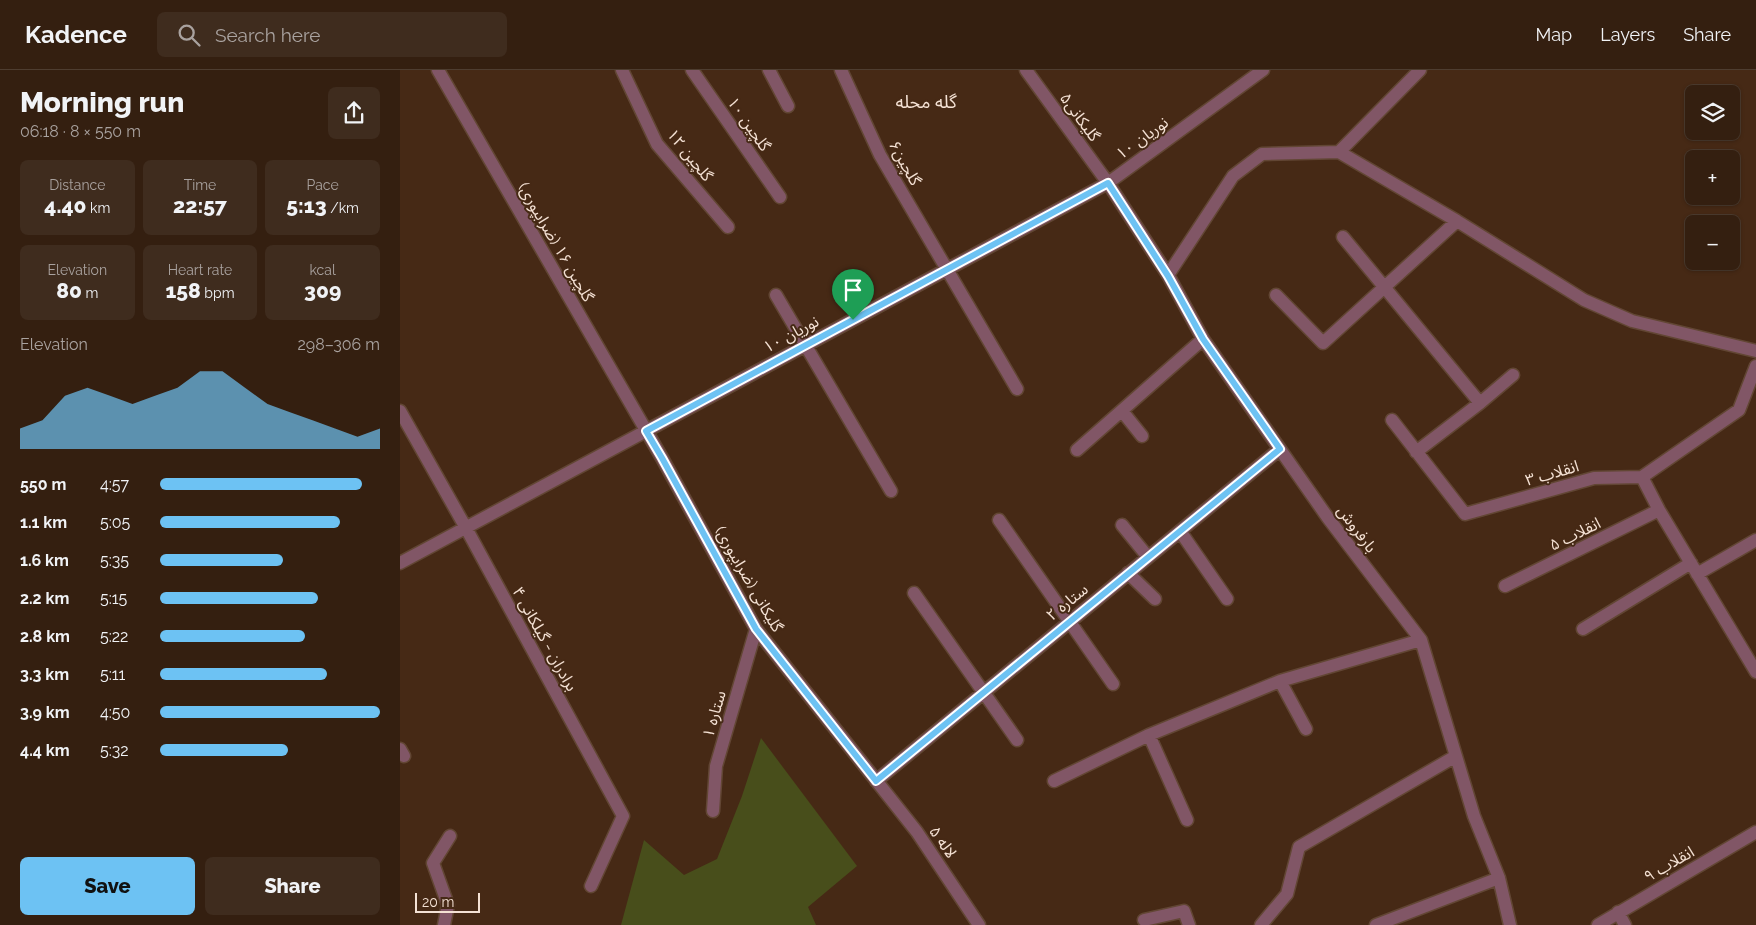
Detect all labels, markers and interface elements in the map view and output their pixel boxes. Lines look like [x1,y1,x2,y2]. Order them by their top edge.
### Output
search box [157,12,507,57]
text: Kadence [25,20,127,49]
icon: search [175,21,203,49]
text: Search here [215,24,320,46]
text: Map [1536,24,1572,45]
text: Layers [1600,24,1655,45]
text: Share [1683,24,1731,45]
map controls [1685,85,1740,270]
button: layers [1685,85,1740,140]
text: Morning run [20,86,184,119]
button: share [328,87,380,139]
street label: گلیکانی۵ [1056,89,1104,145]
district label: گله محله [895,91,957,112]
street label: گلچین ۱۰ [723,93,775,156]
street label: نوریان ۱۰ [1112,113,1172,163]
text: 06:18 · 8 × 550 m [20,122,141,141]
street label: گلچین ۱۲ [662,125,717,186]
street label: گلچین۶ [884,137,925,190]
button: + [1685,150,1740,205]
text: Distance [49,177,105,193]
text: Time [184,177,216,193]
text: Pace [307,177,339,193]
street label: گلچین ۱۶ (ضرابپوری) [513,179,598,306]
text: 4.40 [44,193,87,218]
text: 22:57 [173,193,227,218]
text: 5:13 [286,193,327,218]
text: km [87,200,110,216]
text: /km [327,200,359,216]
button: − [1685,215,1740,270]
text: Elevation [48,262,107,278]
text: Heart rate [168,262,232,278]
text: kcal [310,262,336,278]
pin [832,269,874,320]
icon: arrive [839,276,867,304]
text: 80 [56,278,82,303]
text: 158 [165,278,201,303]
text: 309 [304,278,341,303]
text: m [82,285,98,301]
text: bpm [201,285,235,301]
street label: نوریان ۱۰ [760,312,822,356]
text: Elevation [20,335,88,354]
text: 298–306 m [297,335,380,354]
street label: انقلاب ۳ [1523,456,1581,490]
text: 550 m [20,475,66,494]
text: 4:57 [100,475,129,494]
street label: بارفروش [1333,502,1381,556]
text: 1.1 km [20,513,67,532]
text: 5:05 [100,513,130,532]
street label: انقلاب ۵ [1546,513,1604,555]
street label: گلیکانی (ضرابپوری) [710,523,787,636]
text: 1.6 km [20,551,69,570]
text: 5:35 [100,551,129,570]
street label: ستاره ۲ [1042,579,1092,625]
street label: برادران - گیلکانی ۴ [509,584,581,694]
text: 2.2 km [20,589,69,608]
text: 5:15 [100,589,127,608]
text: 2.8 km [20,627,70,646]
text: 5:22 [100,627,128,646]
text: 3.3 km [20,665,69,684]
text: 5:11 [100,665,125,684]
street label: ستاره ۱ [698,688,730,740]
text: 3.9 km [20,703,70,722]
text: 4:50 [100,703,130,722]
text: 4.4 km [20,741,70,760]
text: 5:32 [100,741,129,760]
street label: لاله ۵ [925,822,961,862]
street label: انقلاب ۹ [1641,842,1697,886]
button: Save [20,857,195,915]
button: Share [205,857,380,915]
scale bar [415,890,480,913]
text: 20 m [422,894,454,910]

